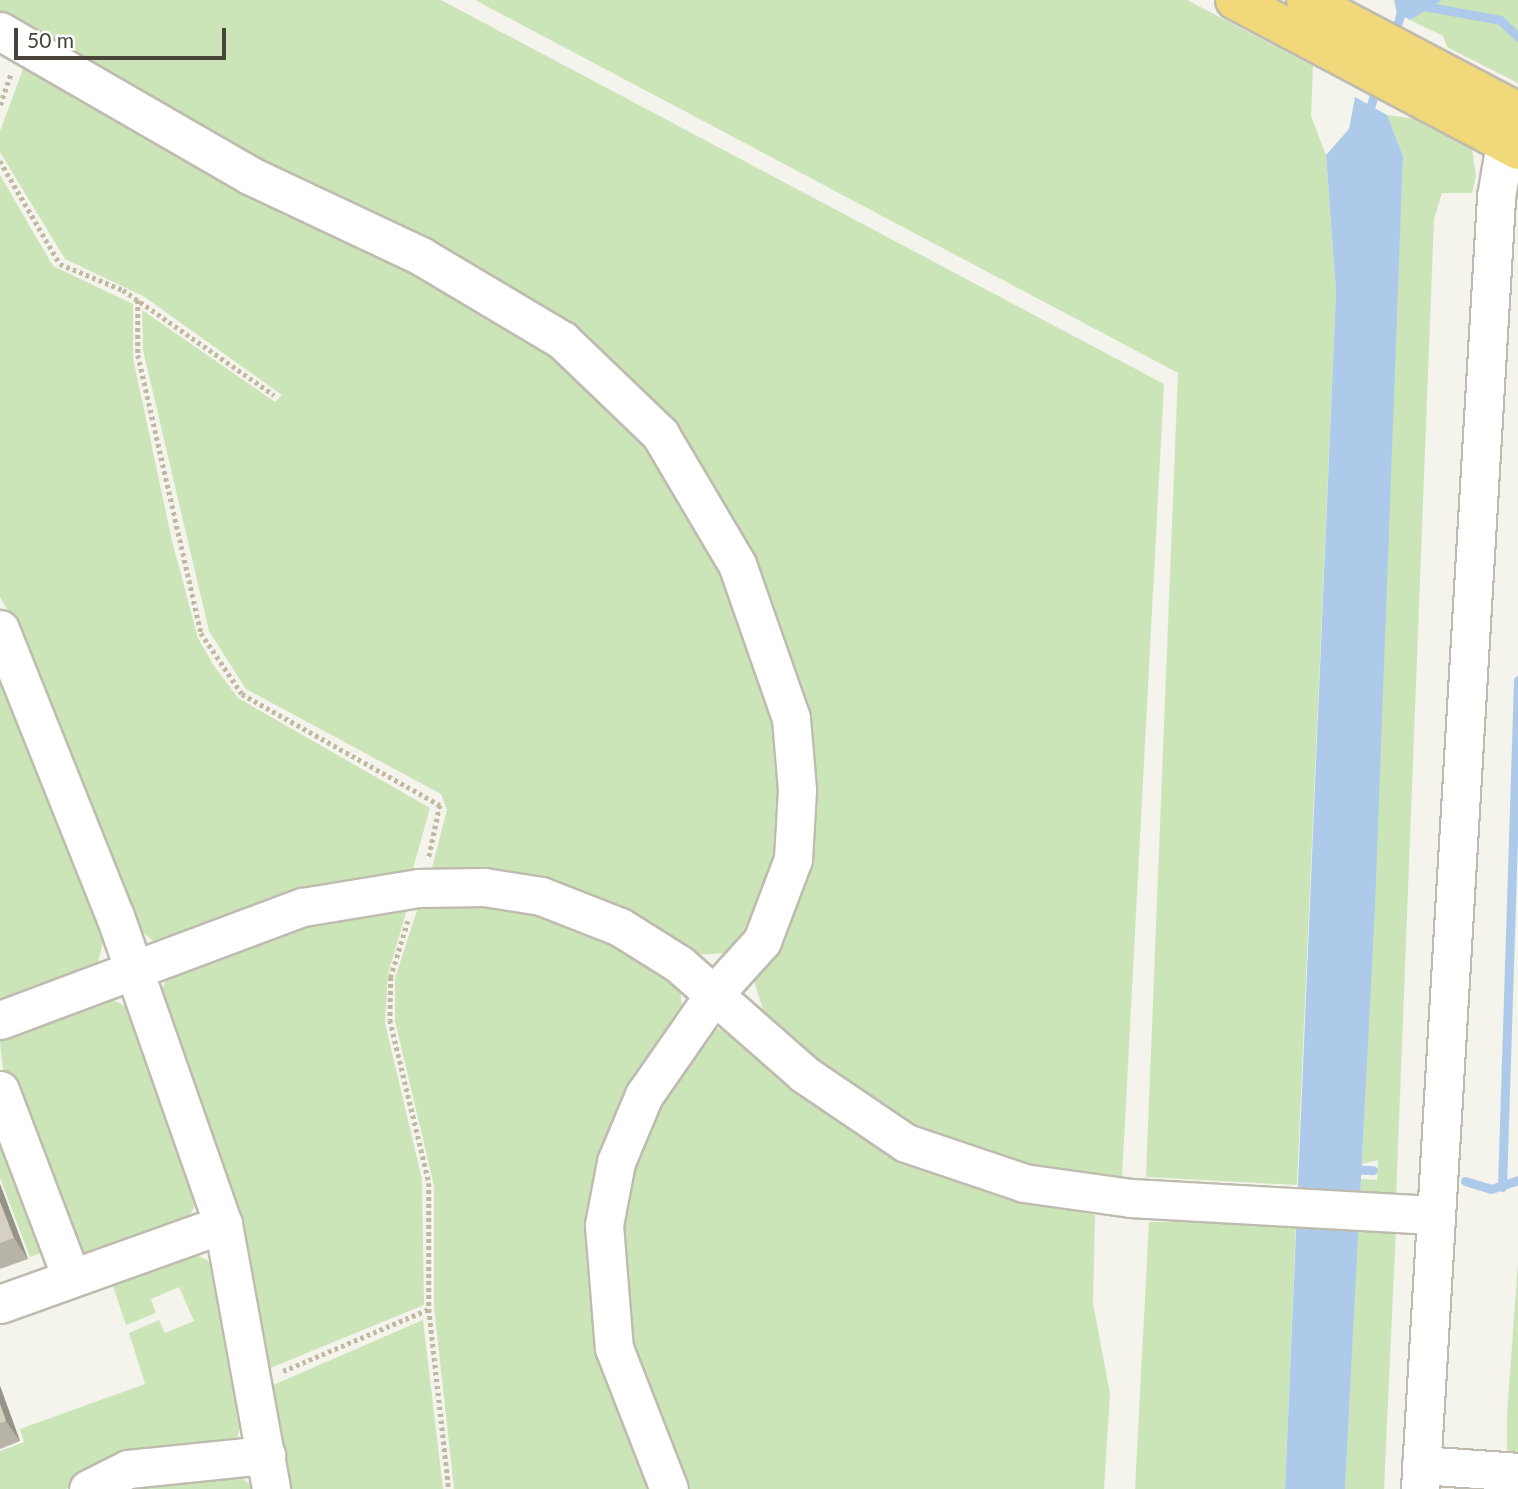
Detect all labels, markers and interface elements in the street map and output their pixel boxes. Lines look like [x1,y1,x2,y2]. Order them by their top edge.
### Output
scale bar [18,14,229,58]
text: 50 m [27,27,74,52]

